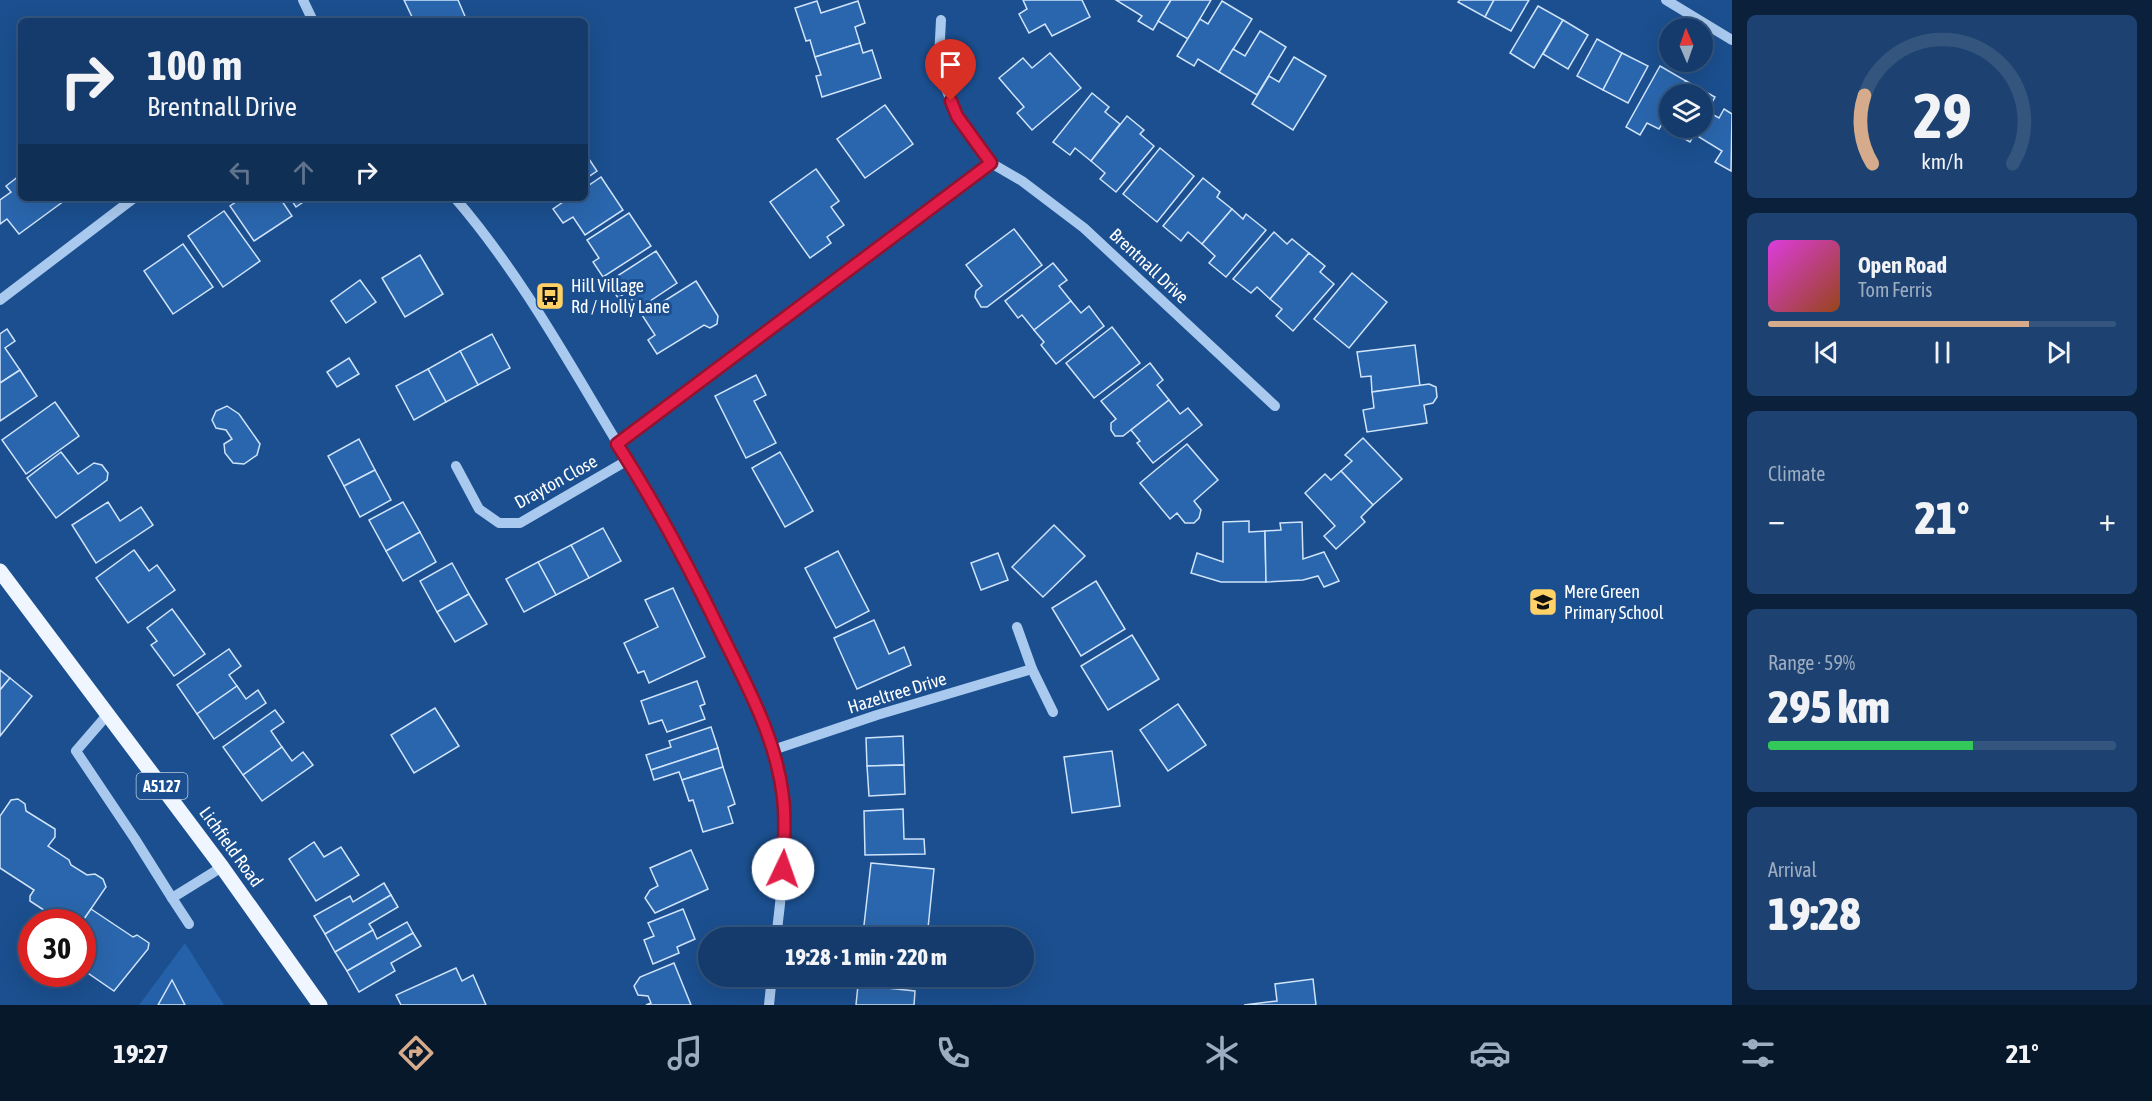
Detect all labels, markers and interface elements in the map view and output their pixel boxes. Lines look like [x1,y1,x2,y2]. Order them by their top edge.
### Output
north arrow [1659,18,1713,72]
map controls [1659,18,1713,138]
pin [925,39,976,101]
text: 100 m [147,41,242,89]
icon: right [48,42,126,120]
icon: arrive [934,48,967,81]
text: 29 [1913,80,1971,151]
button: layers [1659,84,1713,138]
text: Brentnall Drive [147,91,297,122]
text: km/h [1921,149,1963,174]
icon: left [224,156,257,189]
icon: ahead [287,156,320,189]
icon: right [350,156,383,189]
street label: Brentnall Drive [1106,224,1193,307]
text: Open Road [1858,252,1947,278]
place label: Hill Village Rd / Holly Lane [571,275,670,317]
text: Tom Ferris [1858,278,1932,301]
bus stop icon: Hill Village Rd / Holly Lane [534,280,566,312]
icon: previous [1810,336,1843,369]
icon: pause [1926,336,1959,369]
icon: next [2042,336,2075,369]
street label: Drayton Close [511,450,601,513]
text: Climate [1768,462,1825,485]
text: 21° [1915,492,1969,544]
text: − [1768,500,1785,538]
text: + [2099,500,2116,538]
place label: Mere Green Primary School [1564,581,1664,623]
school or university icon: Mere Green Primary School [1527,586,1559,618]
text: Range · 59% [1768,651,1855,674]
street label: Hazeltree Drive [845,668,949,718]
text: 295 km [1768,681,1890,733]
road number: A5127 [136,773,188,799]
street label: Lichfield Road [195,803,267,891]
position arrow [751,837,815,901]
text: Arrival [1768,858,1817,881]
text: 19:28 [1768,888,1861,940]
speed limit sign: 30 [18,909,96,987]
text: 19:28 · 1 min · 220 m [785,944,947,970]
icon: directions [395,1032,437,1074]
icon: music [664,1032,706,1074]
icon: phone [932,1032,974,1074]
icon: climate [1201,1032,1243,1074]
icon: car [1469,1032,1511,1074]
icon: filters [1737,1032,1779,1074]
text: 19:27 [113,1038,169,1069]
text: 21° [2006,1038,2039,1069]

